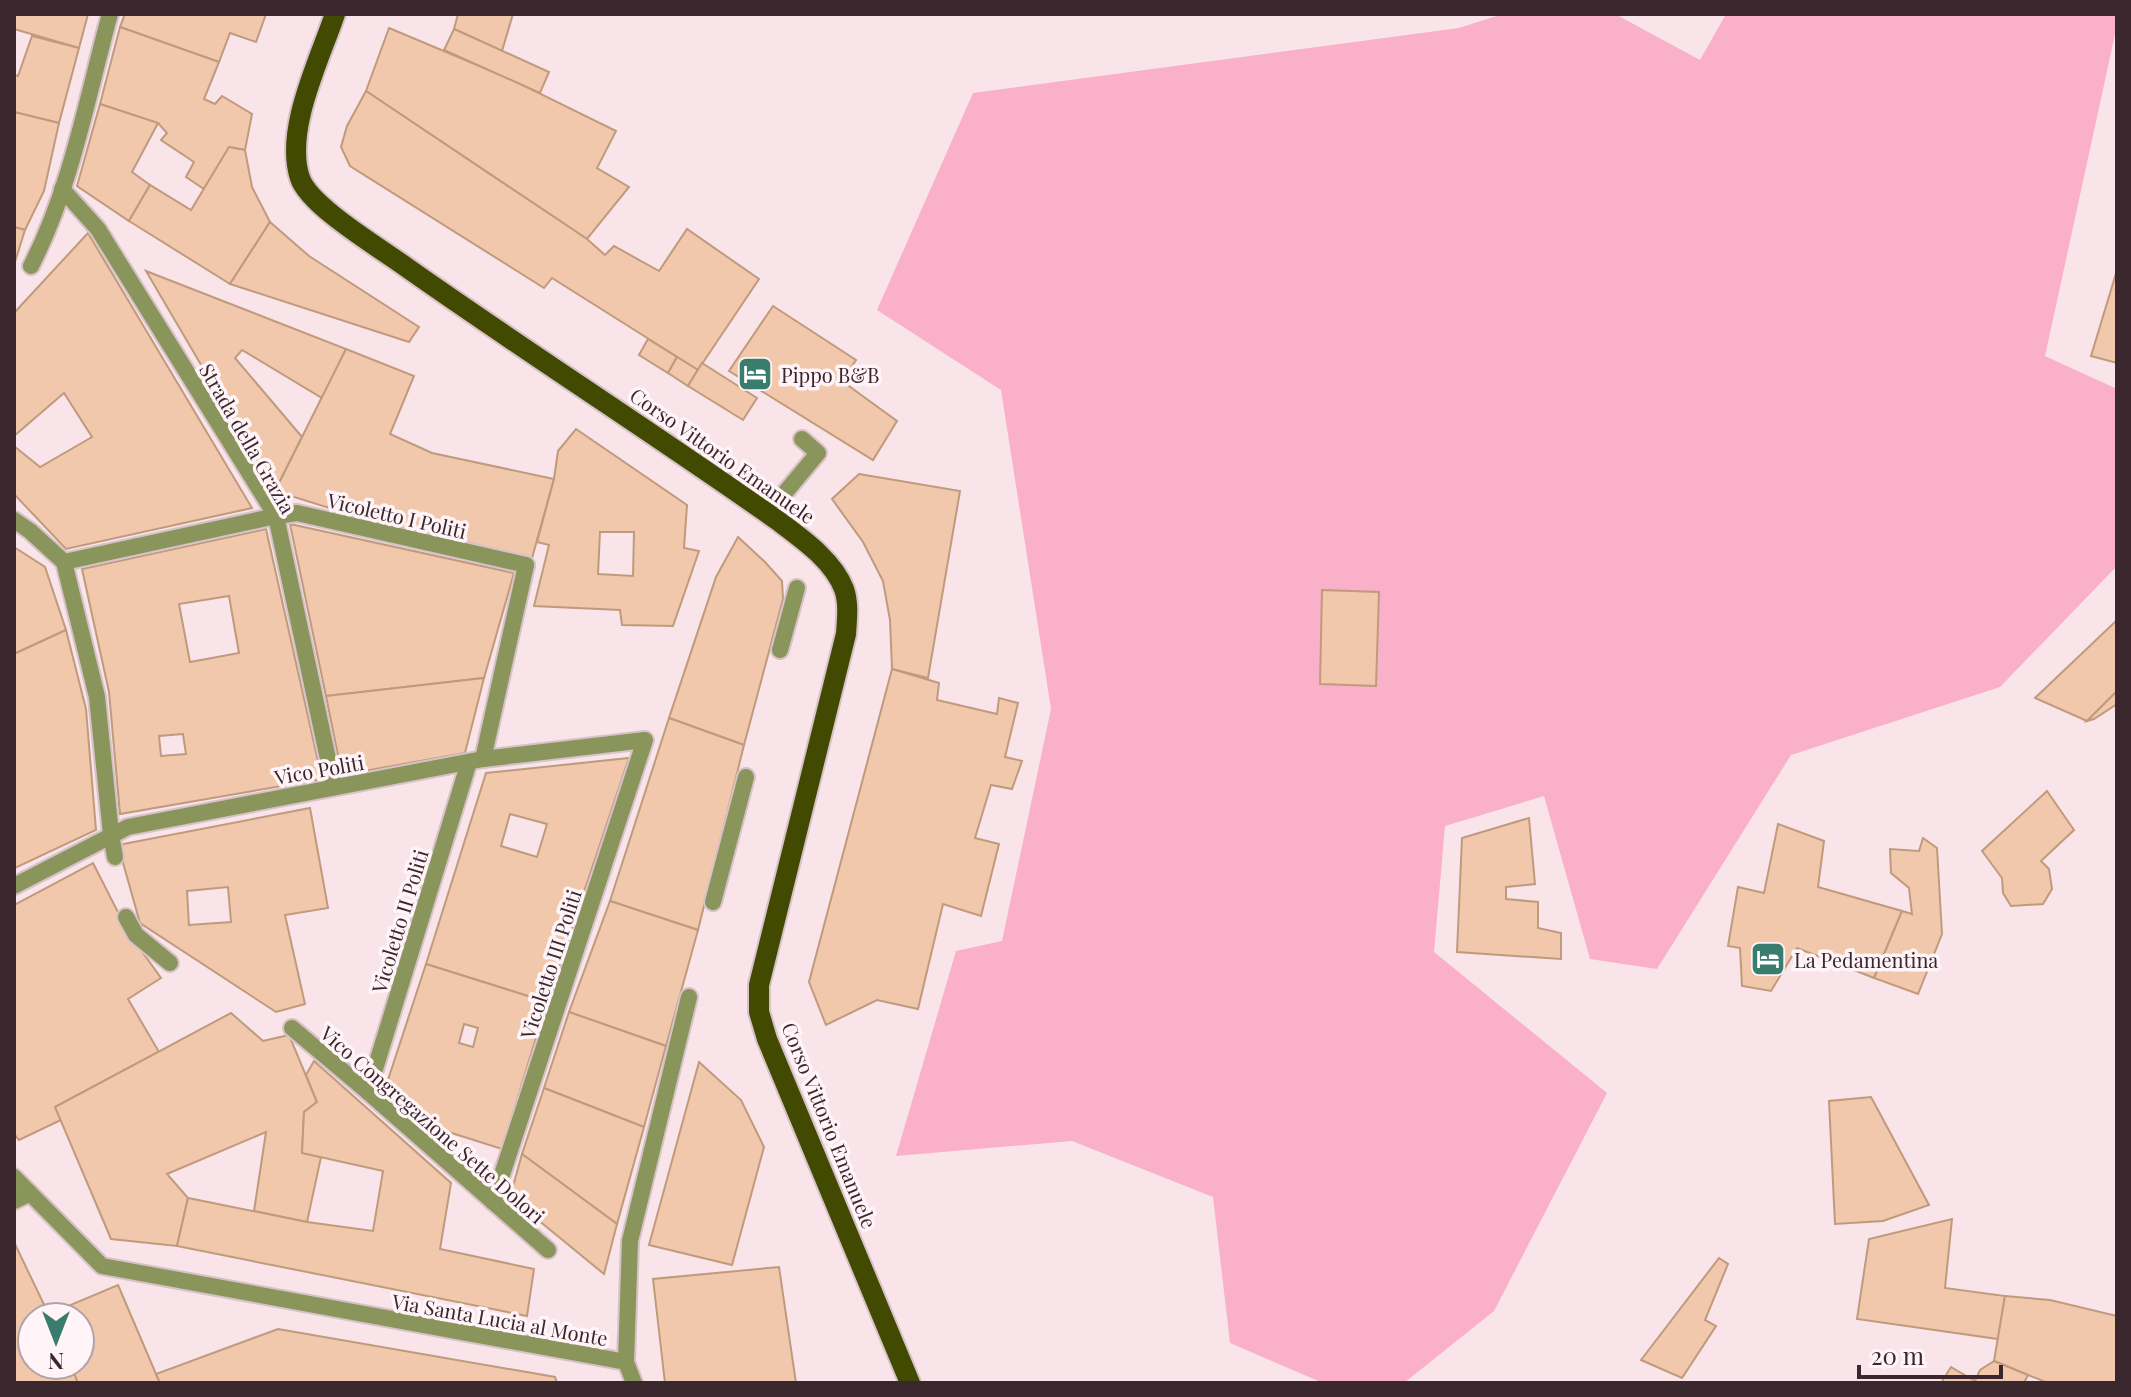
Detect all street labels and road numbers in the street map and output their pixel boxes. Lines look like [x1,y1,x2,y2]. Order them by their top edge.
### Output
street label: Strada della Grazia [194,358,302,518]
street label: Corso Vittorio Emanuele [625,381,821,529]
street label: Vicoletto I Politi [324,486,469,544]
street label: Vico Politi [271,748,366,790]
street label: Vicoletto II Politi [364,846,434,997]
street label: Vicoletto III Politi [513,886,587,1043]
street label: Vico Congregazione Sette Dolori [314,1018,551,1229]
street label: Corso Vittorio Emanuele [776,1018,884,1232]
street label: Via Santa Lucia al Monte [389,1287,610,1351]

